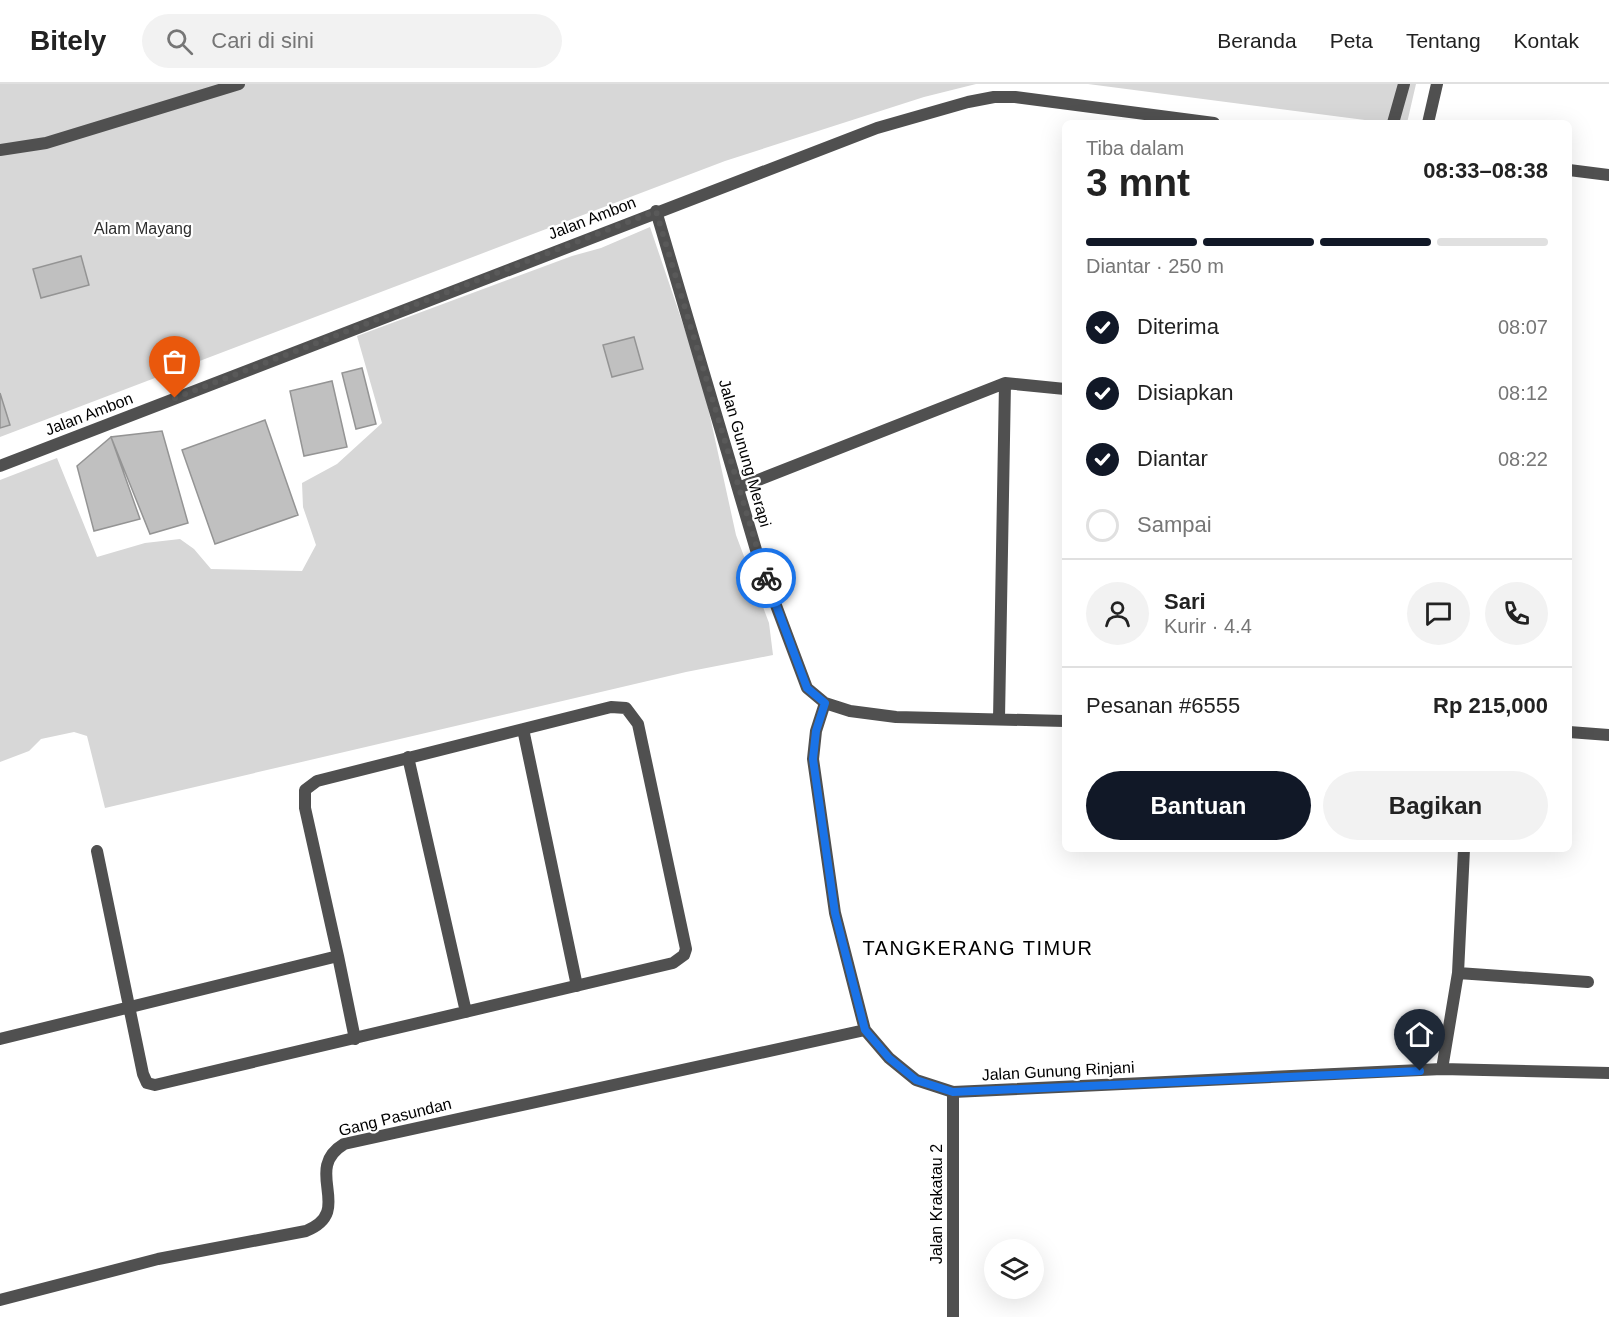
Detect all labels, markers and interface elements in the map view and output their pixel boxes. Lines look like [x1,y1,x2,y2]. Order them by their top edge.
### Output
search box [142,14,562,68]
text: Bitely [30,25,106,56]
icon: search [163,25,196,58]
text: Cari di sini [211,28,314,53]
text: Beranda [1217,29,1297,52]
text: Peta [1330,29,1373,52]
text: Tentang [1406,29,1481,52]
text: Kontak [1514,29,1579,52]
text: Tiba dalam [1086,137,1184,159]
text: 08:33–08:38 [1423,158,1548,183]
text: 3 mnt [1086,161,1190,204]
street label: Jalan Ambon [546,193,638,243]
park label: Alam Mayang [94,220,192,237]
text: Diantar · 250 m [1086,255,1224,277]
icon: check [1086,311,1119,344]
text: Diterima [1137,314,1219,339]
text: 08:07 [1498,316,1548,338]
pin [149,336,200,398]
icon: bag [158,345,191,378]
street label: Jalan Gunung Merapi [716,377,774,529]
icon: check [1086,377,1119,410]
text: Disiapkan [1137,380,1234,405]
text: 08:12 [1498,382,1548,404]
street label: Jalan Ambon [43,389,135,439]
icon: check [1086,443,1119,476]
text: Diantar [1137,446,1208,471]
text: 08:22 [1498,448,1548,470]
text: Sampai [1137,512,1212,537]
courier [736,548,796,608]
icon: bike [750,562,783,595]
button: person [1086,582,1149,645]
button: chat [1407,582,1470,645]
button: phone [1485,582,1548,645]
text: Sari [1164,589,1206,614]
text: Kurir · 4.4 [1164,615,1252,637]
text: Pesanan #6555 [1086,693,1240,718]
text: Rp 215,000 [1433,693,1548,718]
button: Bantuan [1086,771,1311,840]
button: Bagikan [1323,771,1548,840]
district label: TANGKERANG TIMUR [862,937,1094,959]
pin [1394,1009,1445,1071]
icon: home [1403,1018,1436,1051]
street label: Jalan Gunung Rinjani [981,1059,1135,1083]
street label: Gang Pasundan [337,1095,453,1139]
street label: Jalan Krakatau 2 [928,1144,945,1264]
map controls [984,1239,1044,1299]
button: layers [984,1239,1044,1299]

